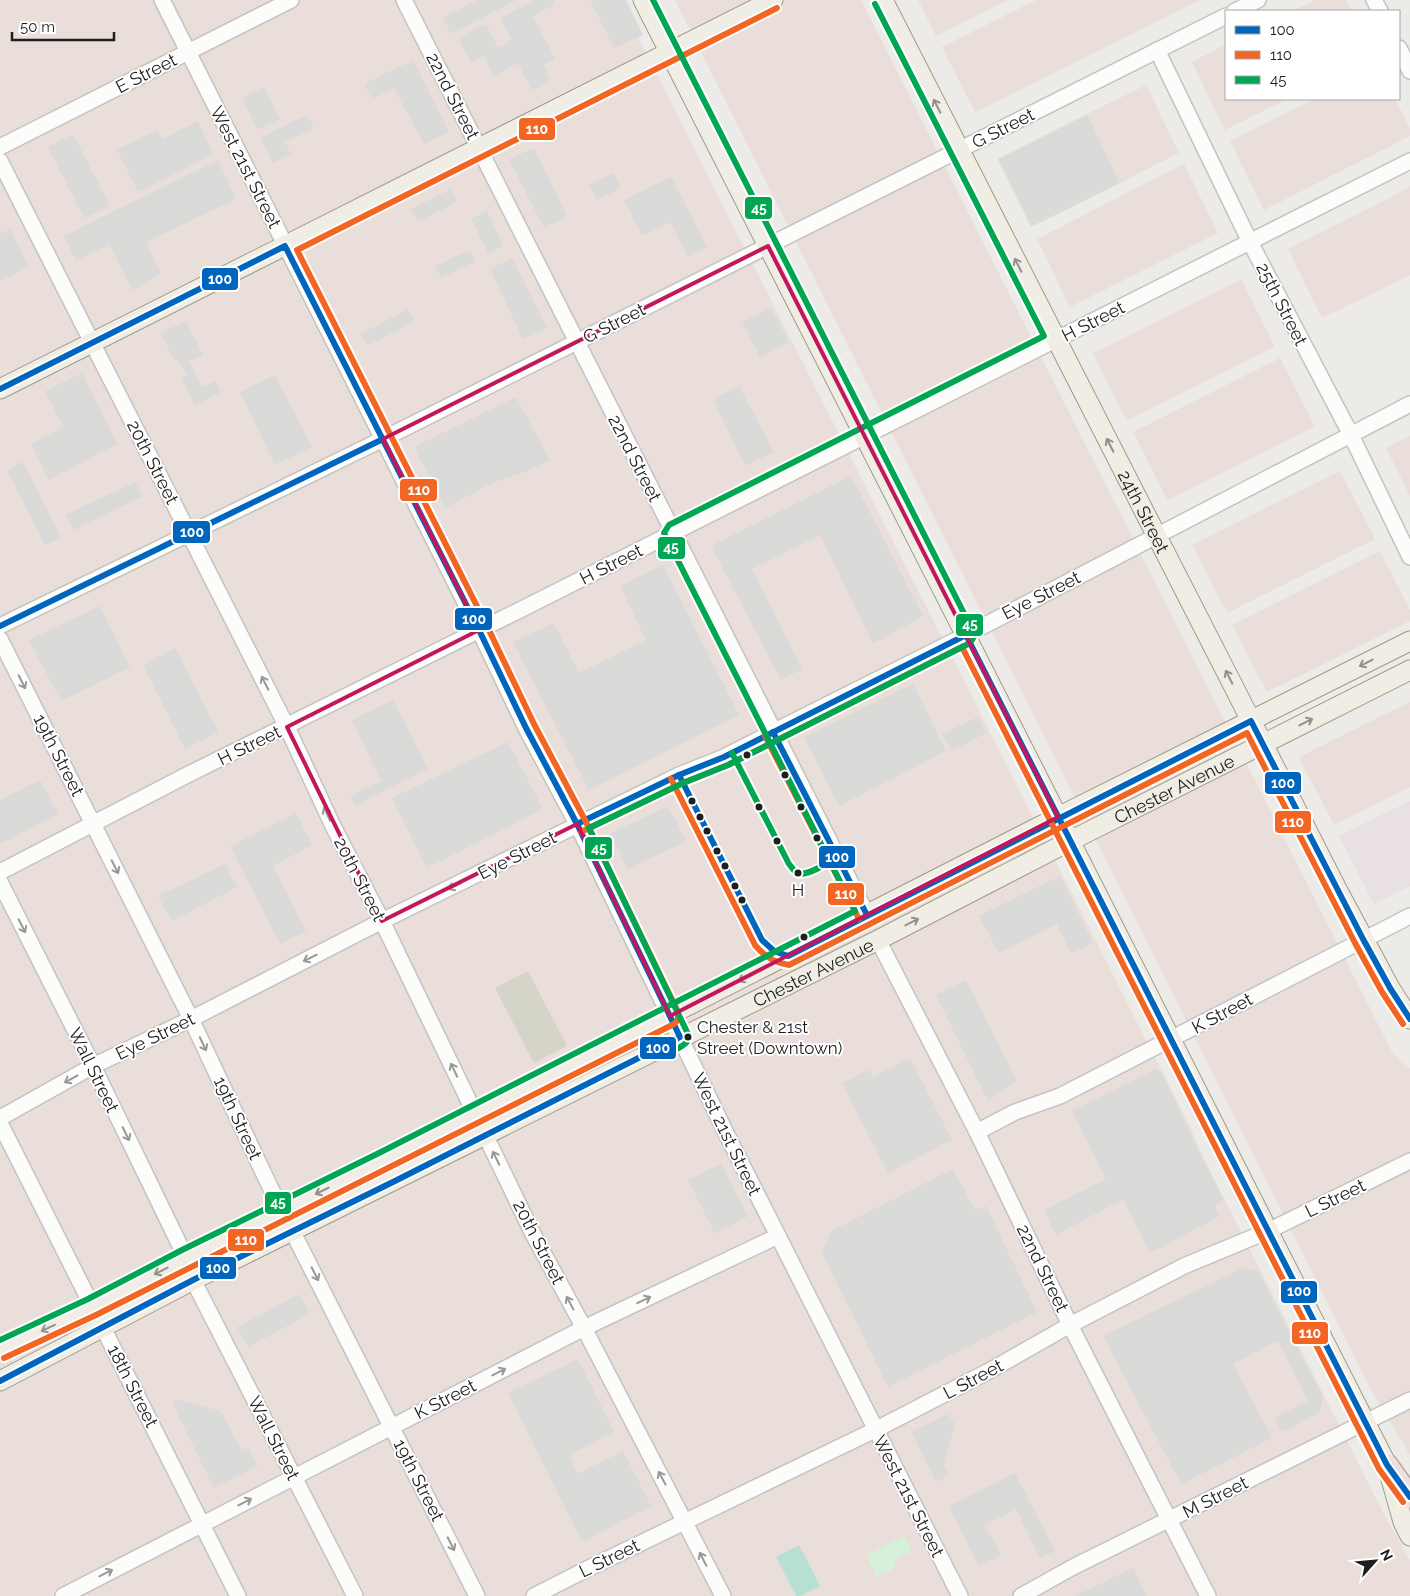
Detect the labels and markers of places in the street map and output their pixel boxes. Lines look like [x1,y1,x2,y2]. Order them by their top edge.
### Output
unlabelled marker [742,750,752,760]
unlabelled marker [780,770,790,780]
unlabelled marker [687,796,697,806]
unlabelled marker [754,802,764,812]
unlabelled marker [796,802,806,812]
unlabelled marker [695,812,705,822]
unlabelled marker [702,826,712,836]
unlabelled marker [812,833,822,843]
unlabelled marker [772,836,782,846]
unlabelled marker [712,846,722,856]
unlabelled marker [720,861,730,871]
marker: H [793,868,803,878]
place label: H [792,880,804,900]
unlabelled marker [730,881,740,891]
unlabelled marker [737,895,747,905]
unlabelled marker [799,932,809,942]
place label: Chester & 21st Street (Downtown) [697,1017,842,1058]
marker: Chester & 21st Street (Downtown) [683,1032,693,1042]

